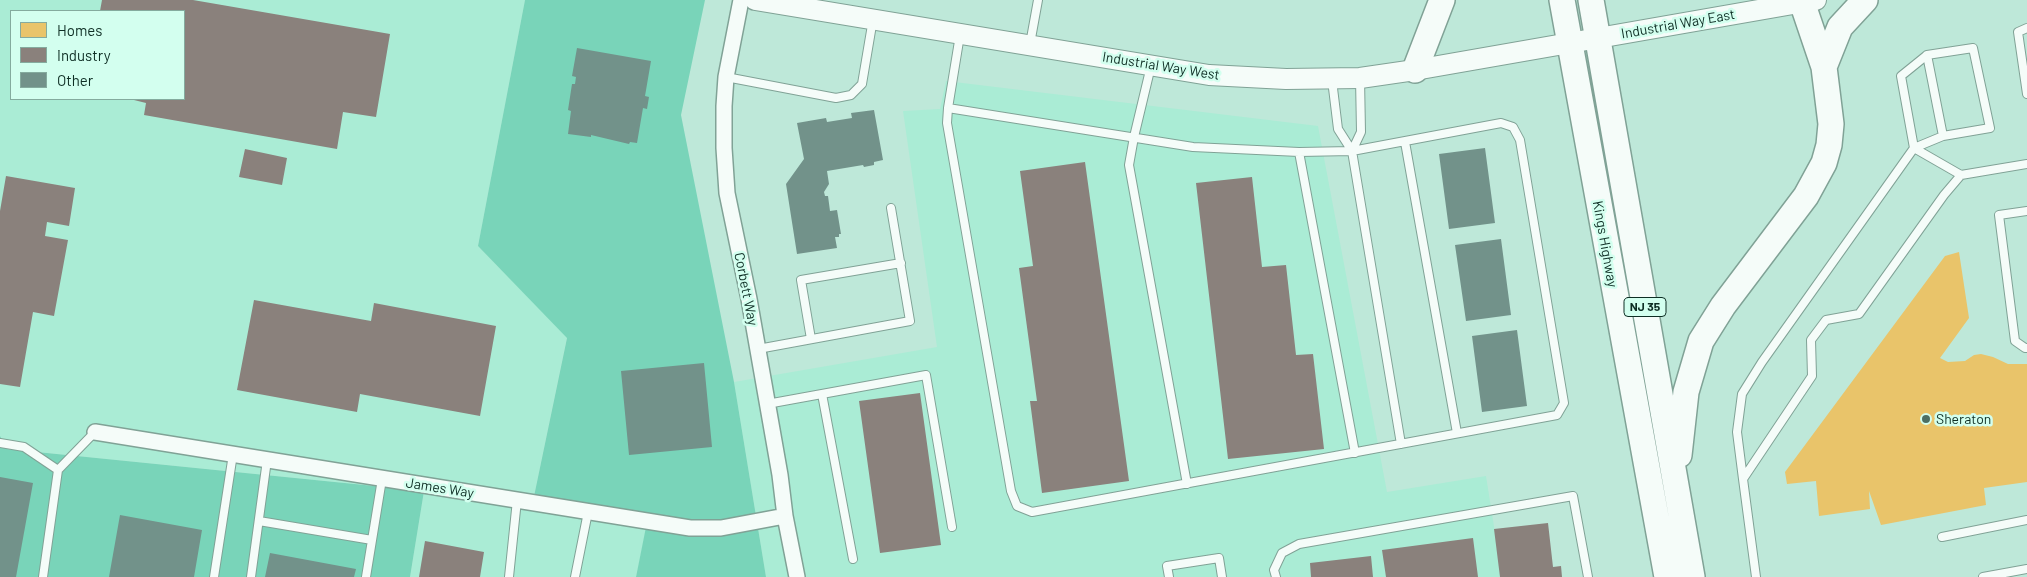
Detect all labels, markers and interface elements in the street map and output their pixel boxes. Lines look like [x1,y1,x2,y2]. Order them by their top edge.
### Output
street label: Industrial Way East [1620,6,1736,42]
legend [10,10,185,100]
text: Homes [57,21,102,39]
text: Industry [57,46,111,64]
street label: Industrial Way West [1101,48,1221,84]
text: Other [57,71,93,89]
street label: Kings Highway [1589,199,1621,289]
street label: Corbett Way [731,251,761,327]
road number: NJ 35 [1624,298,1666,316]
place label: Sheraton [1936,411,1991,427]
marker: Sheraton [1920,413,1932,425]
street label: James Way [405,474,475,502]

